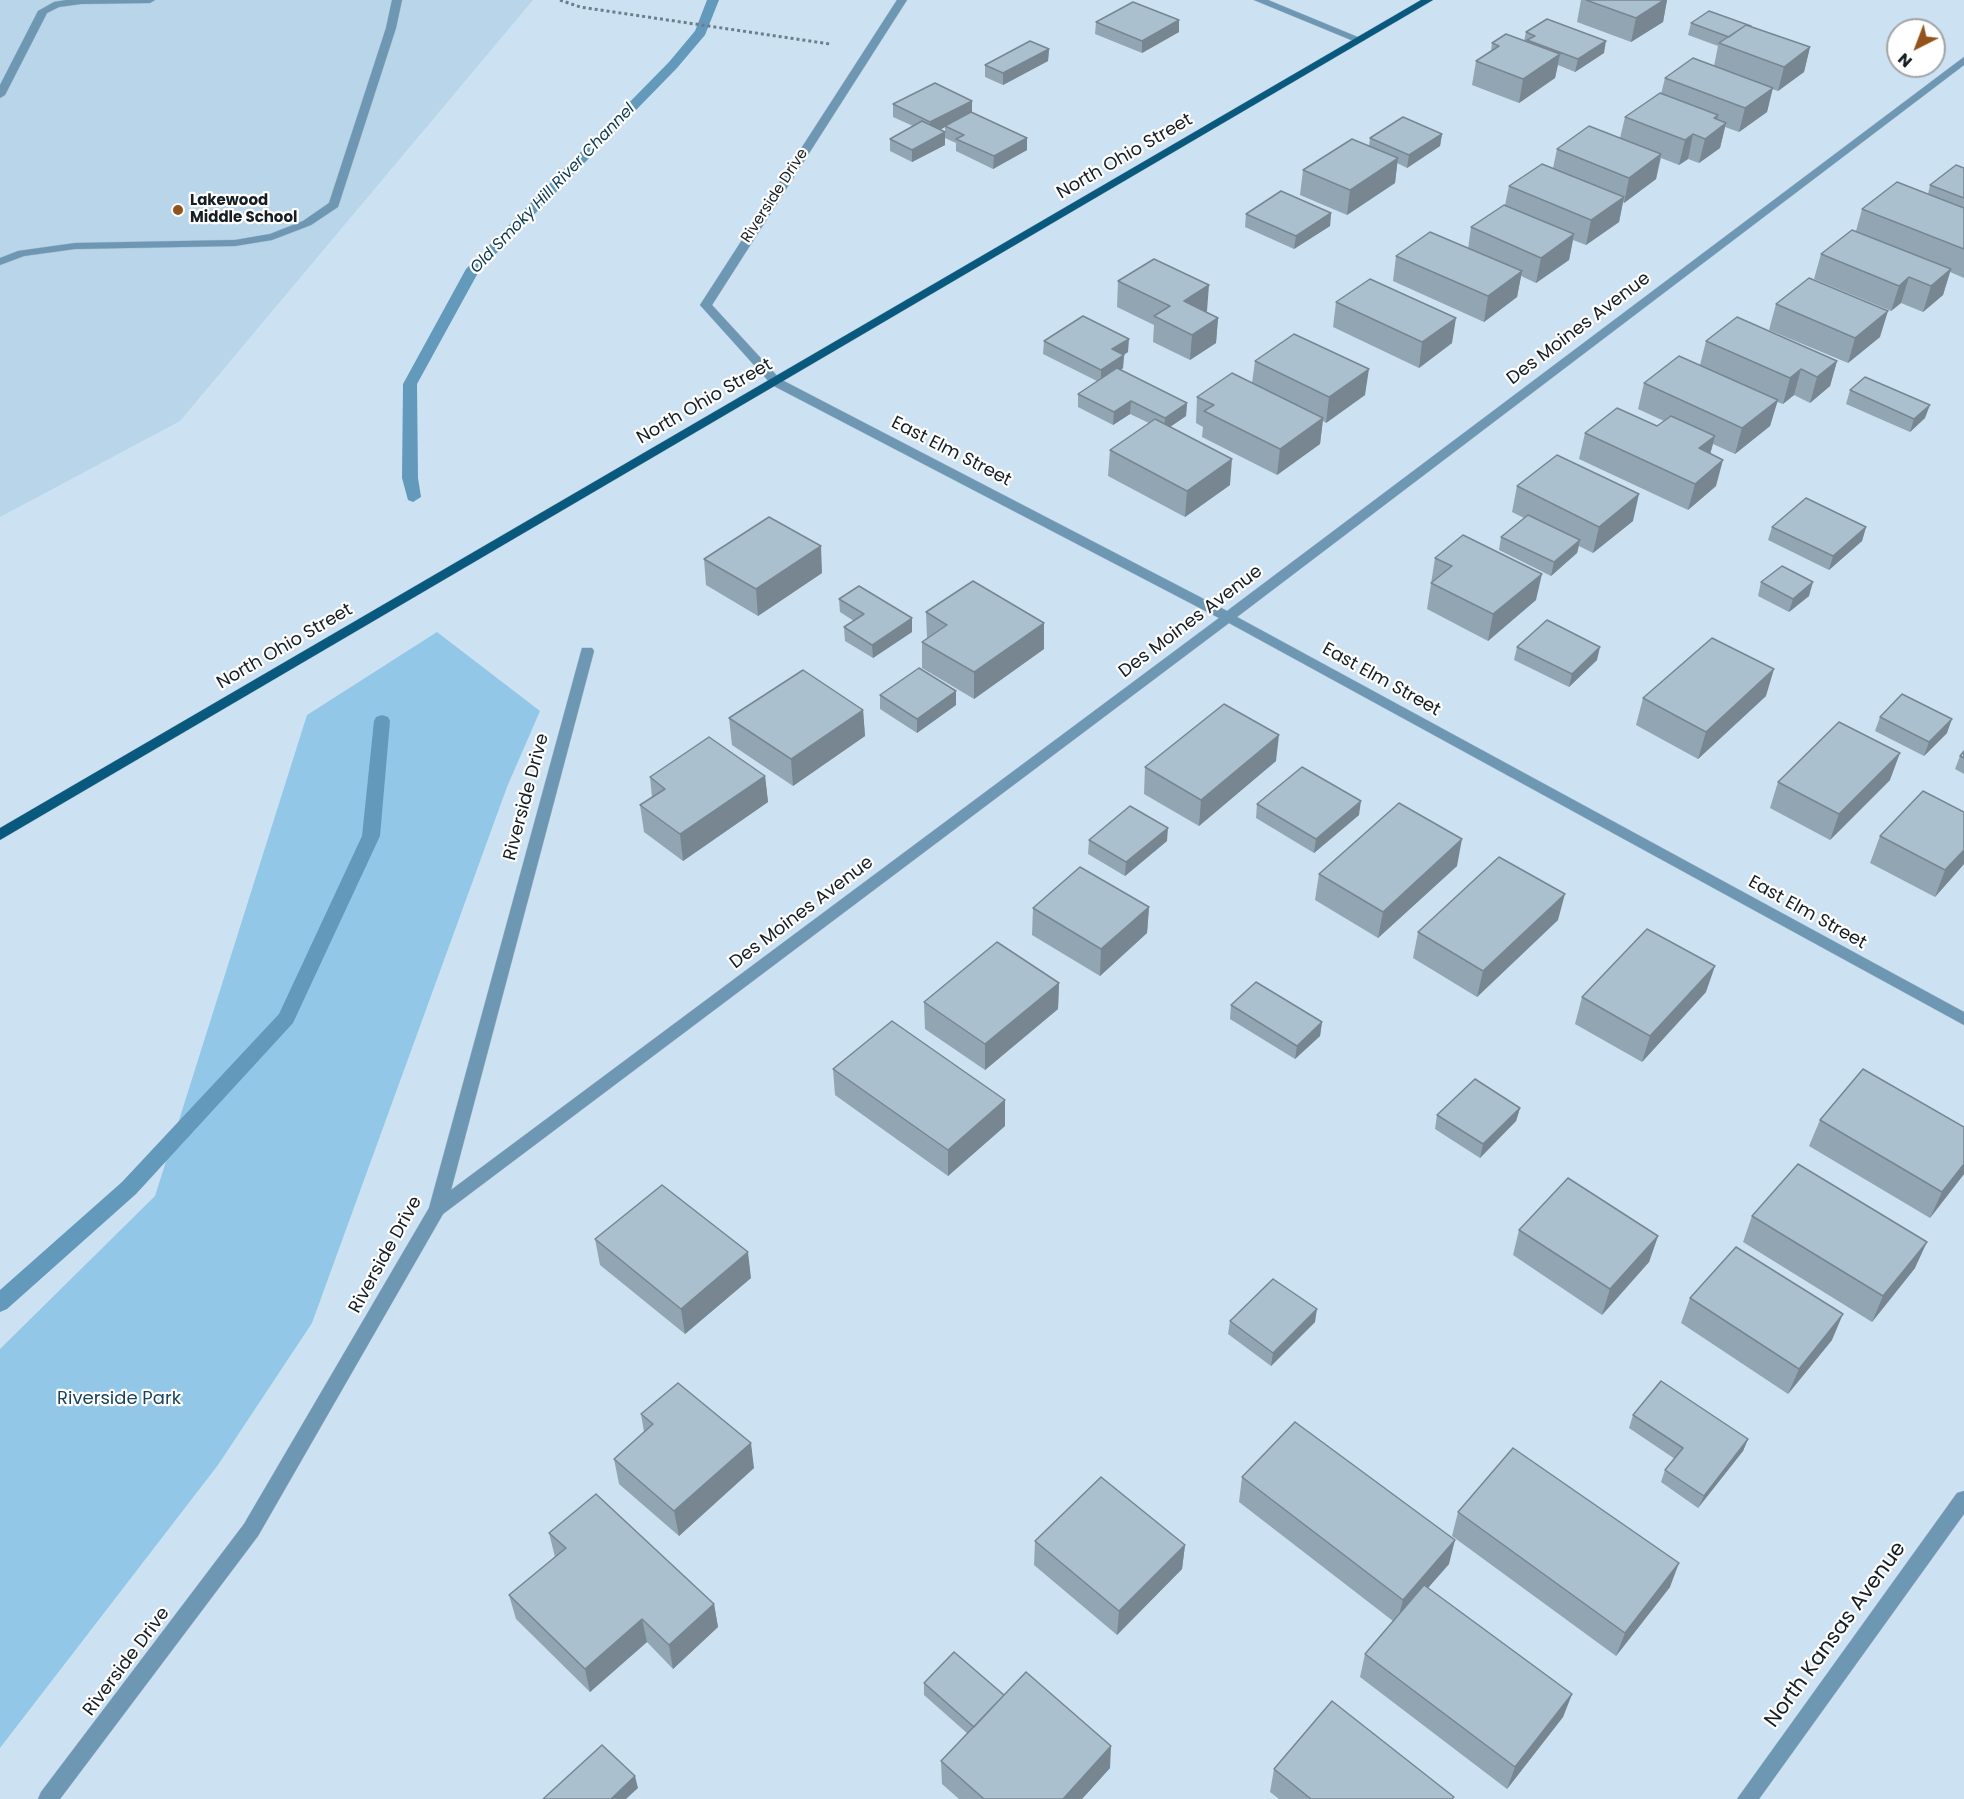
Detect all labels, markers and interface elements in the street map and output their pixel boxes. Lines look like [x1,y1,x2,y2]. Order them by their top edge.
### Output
north arrow [1886,18,1946,78]
text: N [1893,48,1917,73]
water label: Old Smoky Hill River Channel [467,100,639,278]
street label: North Ohio Street [1053,109,1197,205]
street label: Riverside Drive [738,146,812,246]
place label: Lakewood Middle School [190,192,297,227]
marker: Lakewood Middle School [171,203,185,217]
street label: Des Moines Avenue [1503,268,1655,390]
street label: North Ohio Street [633,354,777,450]
street label: East Elm Street [887,412,1015,492]
street label: Des Moines Avenue [1115,561,1267,683]
street label: North Ohio Street [213,599,357,695]
street label: East Elm Street [1318,639,1444,721]
street label: Riverside Drive [500,731,554,863]
street label: Des Moines Avenue [726,852,878,974]
street label: East Elm Street [1744,872,1870,954]
street label: Riverside Drive [345,1193,427,1317]
park label: Riverside Park [57,1388,181,1410]
street label: North Kansas Avenue [1760,1537,1912,1733]
street label: Riverside Drive [79,1603,175,1721]

